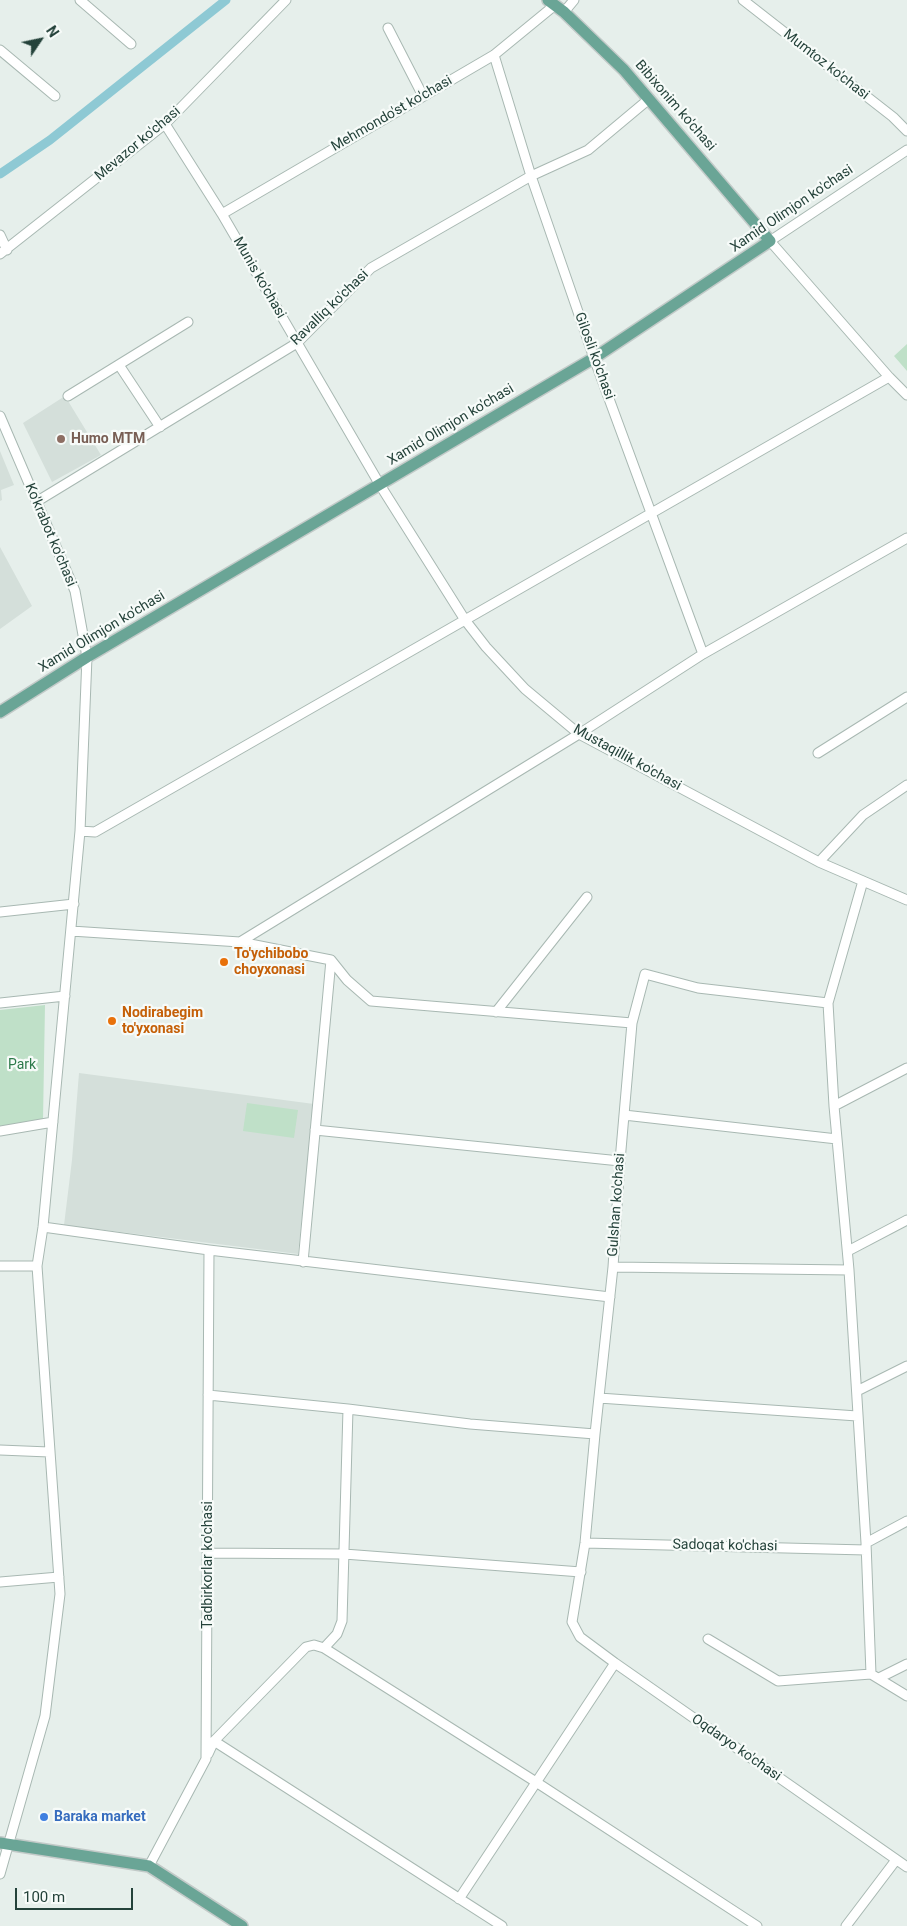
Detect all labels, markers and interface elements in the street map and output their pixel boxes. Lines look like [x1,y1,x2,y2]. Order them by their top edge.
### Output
north arrow [15,15,65,65]
text: N [43,23,62,40]
street label: Mumtoz ko'chasi [780,26,872,104]
street label: Bibixonim ko'chasi [631,57,719,155]
street label: Mehmondo'st ko'chasi [328,72,456,156]
street label: Mevazor ko'chasi [92,103,184,185]
street label: Xamid Olimjon ko'chasi [728,162,856,256]
street label: Munis ko'chasi [229,234,289,322]
street label: Ravalliq ko'chasi [288,267,372,349]
street label: Gilosli ko'chasi [570,310,618,402]
street label: Xamid Olimjon ko'chasi [385,381,517,469]
place label: Humo MTM [71,431,145,447]
marker: Humo MTM [55,433,67,445]
street label: Ko'krabot ko'chasi [21,481,79,589]
street label: Xamid Olimjon ko'chasi [36,588,168,676]
street label: Mustaqillik ko'chasi [570,721,684,795]
place label: To'ychibobo choyxonasi [234,946,308,979]
marker: To'ychibobo choyxonasi [218,956,230,968]
place label: Nodirabegim to'yxonasi [122,1005,203,1038]
marker: Nodirabegim to'yxonasi [106,1015,118,1027]
park label: Park [8,1057,36,1073]
street label: Gulshan ko'chasi [605,1153,629,1257]
street label: Tadbirkorlar ko'chasi [200,1501,216,1629]
street label: Sadoqat ko'chasi [672,1537,778,1555]
street label: Oqdaryo ko'chasi [688,1711,784,1785]
place label: Baraka market [54,1809,146,1825]
marker: Baraka market [38,1811,50,1823]
scale bar [18,1878,135,1910]
text: 100 m [23,1888,65,1906]

